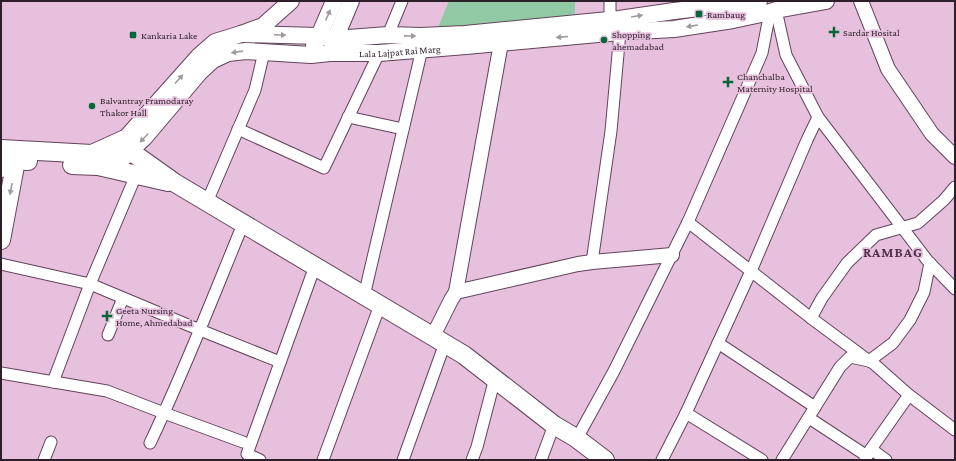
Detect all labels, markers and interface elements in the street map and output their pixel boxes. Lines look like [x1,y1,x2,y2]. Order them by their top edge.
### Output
marker: Rambaug [694,9,704,19]
place label: Rambaug [707,9,745,20]
one-way arrow [325,10,331,21]
one-way arrow [631,13,643,19]
one-way arrow [686,23,698,29]
marker: Sardar Hosital [828,26,840,38]
place label: Sardar Hosital [843,27,900,38]
place label: Shopping ahemadabad [612,29,665,52]
marker: Kankaria Lake [128,30,138,40]
place label: Kankaria Lake [141,30,198,41]
one-way arrow [274,32,286,39]
one-way arrow [404,33,417,39]
one-way arrow [556,34,568,41]
marker: Shopping ahemadabad [599,35,609,45]
street label: Lala Lajpat Rai Marg [359,43,441,59]
one-way arrow [231,49,243,55]
place label: Chanchalba Maternity Hospital [737,71,813,94]
one-way arrow [174,74,183,84]
marker: Chanchalba Maternity Hospital [722,76,734,88]
place label: Balvantray Pramodaray Thakor Hall [100,95,194,118]
marker: Balvantray Pramodaray Thakor Hall [87,101,97,111]
one-way arrow [139,133,148,143]
one-way arrow [8,183,14,195]
district label: RAMBAG [863,244,923,260]
place label: Geeta Nursing Home, Ahmedabad [116,305,193,328]
marker: Geeta Nursing Home, Ahmedabad [101,310,113,322]

